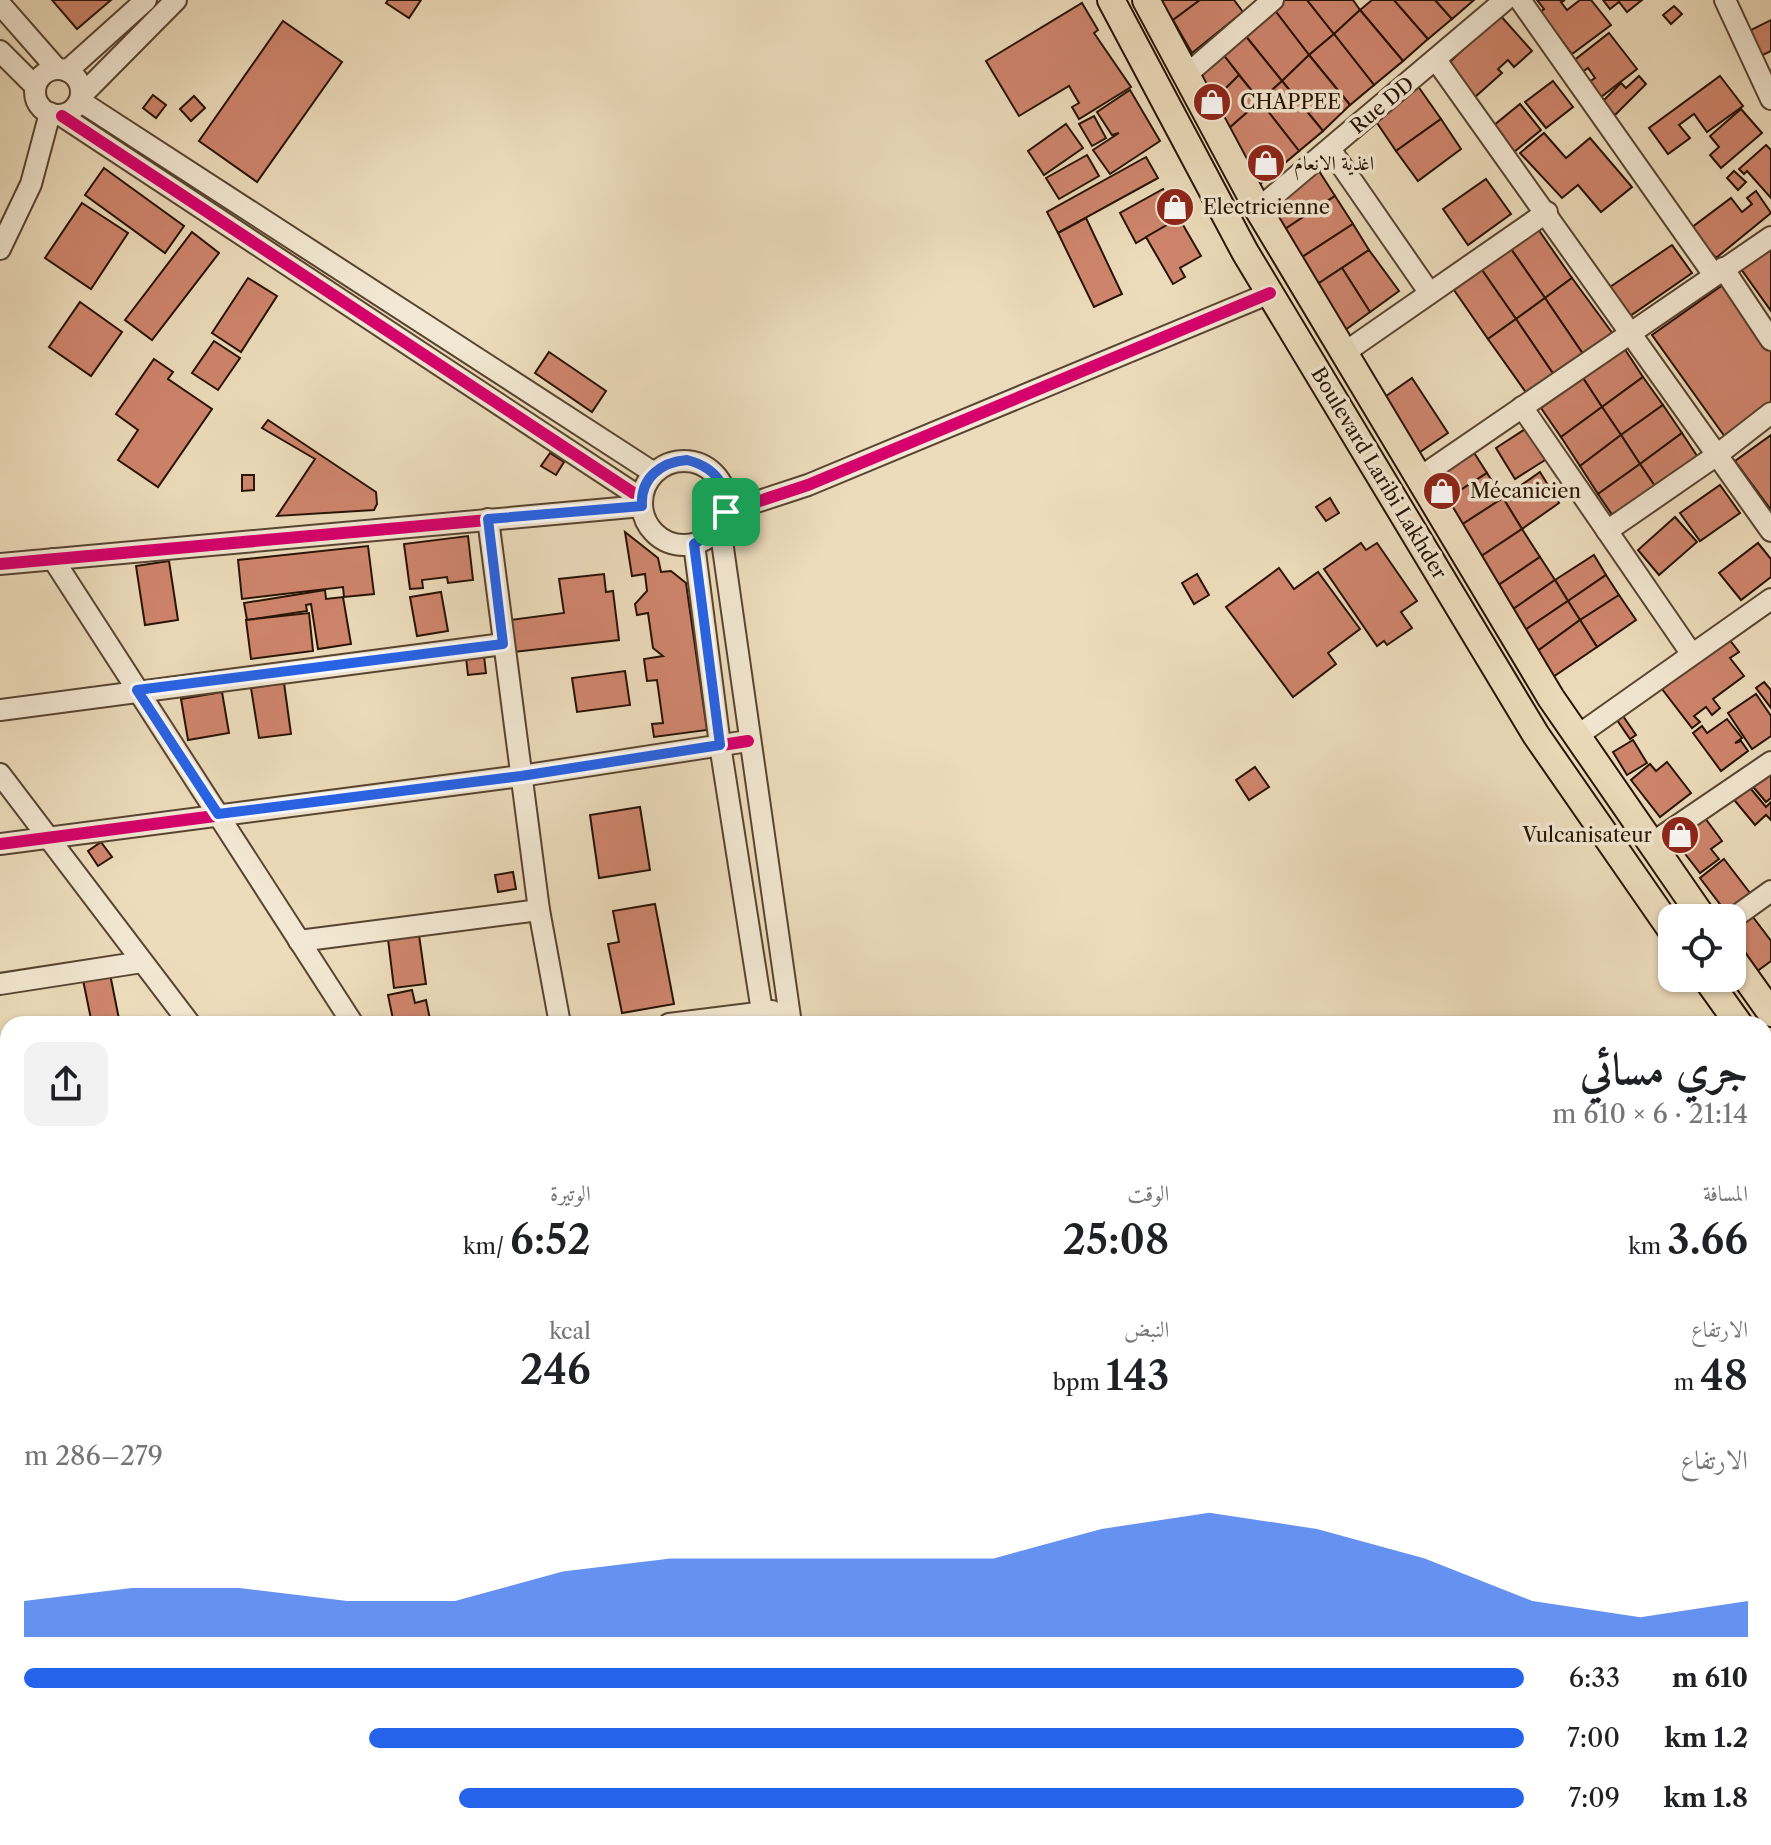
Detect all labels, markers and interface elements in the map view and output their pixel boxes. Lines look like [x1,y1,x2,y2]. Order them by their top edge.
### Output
street label: Rue DD [1345,71,1419,139]
shop icon: CHAPPEE [1191,81,1233,123]
place label: CHAPPEE [1240,90,1341,114]
shop icon: اغذية الانعام [1245,142,1287,184]
place label: اغذية الانعام [1294,151,1374,181]
shop icon: Electricienne [1154,186,1196,228]
place label: Electricienne [1203,195,1330,219]
street label: Boulevard Laribi Lakhder [1306,363,1452,584]
shop icon: Mécanicien [1421,470,1463,512]
pin [692,478,760,546]
place label: Mécanicien [1470,479,1581,503]
icon: arrive [704,490,748,534]
shop icon: Vulcanisateur [1659,814,1701,856]
place label: Vulcanisateur [1522,823,1653,847]
map controls [1658,904,1746,992]
button: locate [1658,904,1746,992]
text: جري مسائي [1580,1041,1748,1095]
button: share [24,1042,108,1126]
text: 21:14 · 6 × 610 m [1552,1098,1748,1130]
text: الوتيرة [550,1180,591,1207]
text: الوقت [1127,1180,1169,1207]
text: المسافة [1703,1180,1748,1207]
text: 6:52 [510,1215,591,1264]
text: 25:08 [1063,1215,1169,1264]
text: 3.66 [1667,1215,1748,1264]
text: /km [463,1233,510,1260]
text: km [1628,1233,1667,1260]
text: النبض [1124,1316,1169,1343]
text: الارتفاع [1691,1316,1748,1343]
text: kcal [549,1318,591,1345]
text: 246 [520,1345,591,1394]
text: 143 [1106,1351,1169,1400]
text: 48 [1700,1351,1748,1400]
text: bpm [1053,1369,1106,1396]
text: m [1674,1369,1700,1396]
text: 279–286 m [24,1440,163,1472]
text: الارتفاع [1681,1444,1748,1476]
text: 6:33 [1569,1662,1620,1694]
text: 610 m [1672,1662,1748,1694]
text: 7:00 [1567,1722,1620,1754]
text: 1.2 km [1664,1722,1748,1754]
text: 7:09 [1568,1782,1620,1814]
text: 1.8 km [1664,1782,1748,1814]

